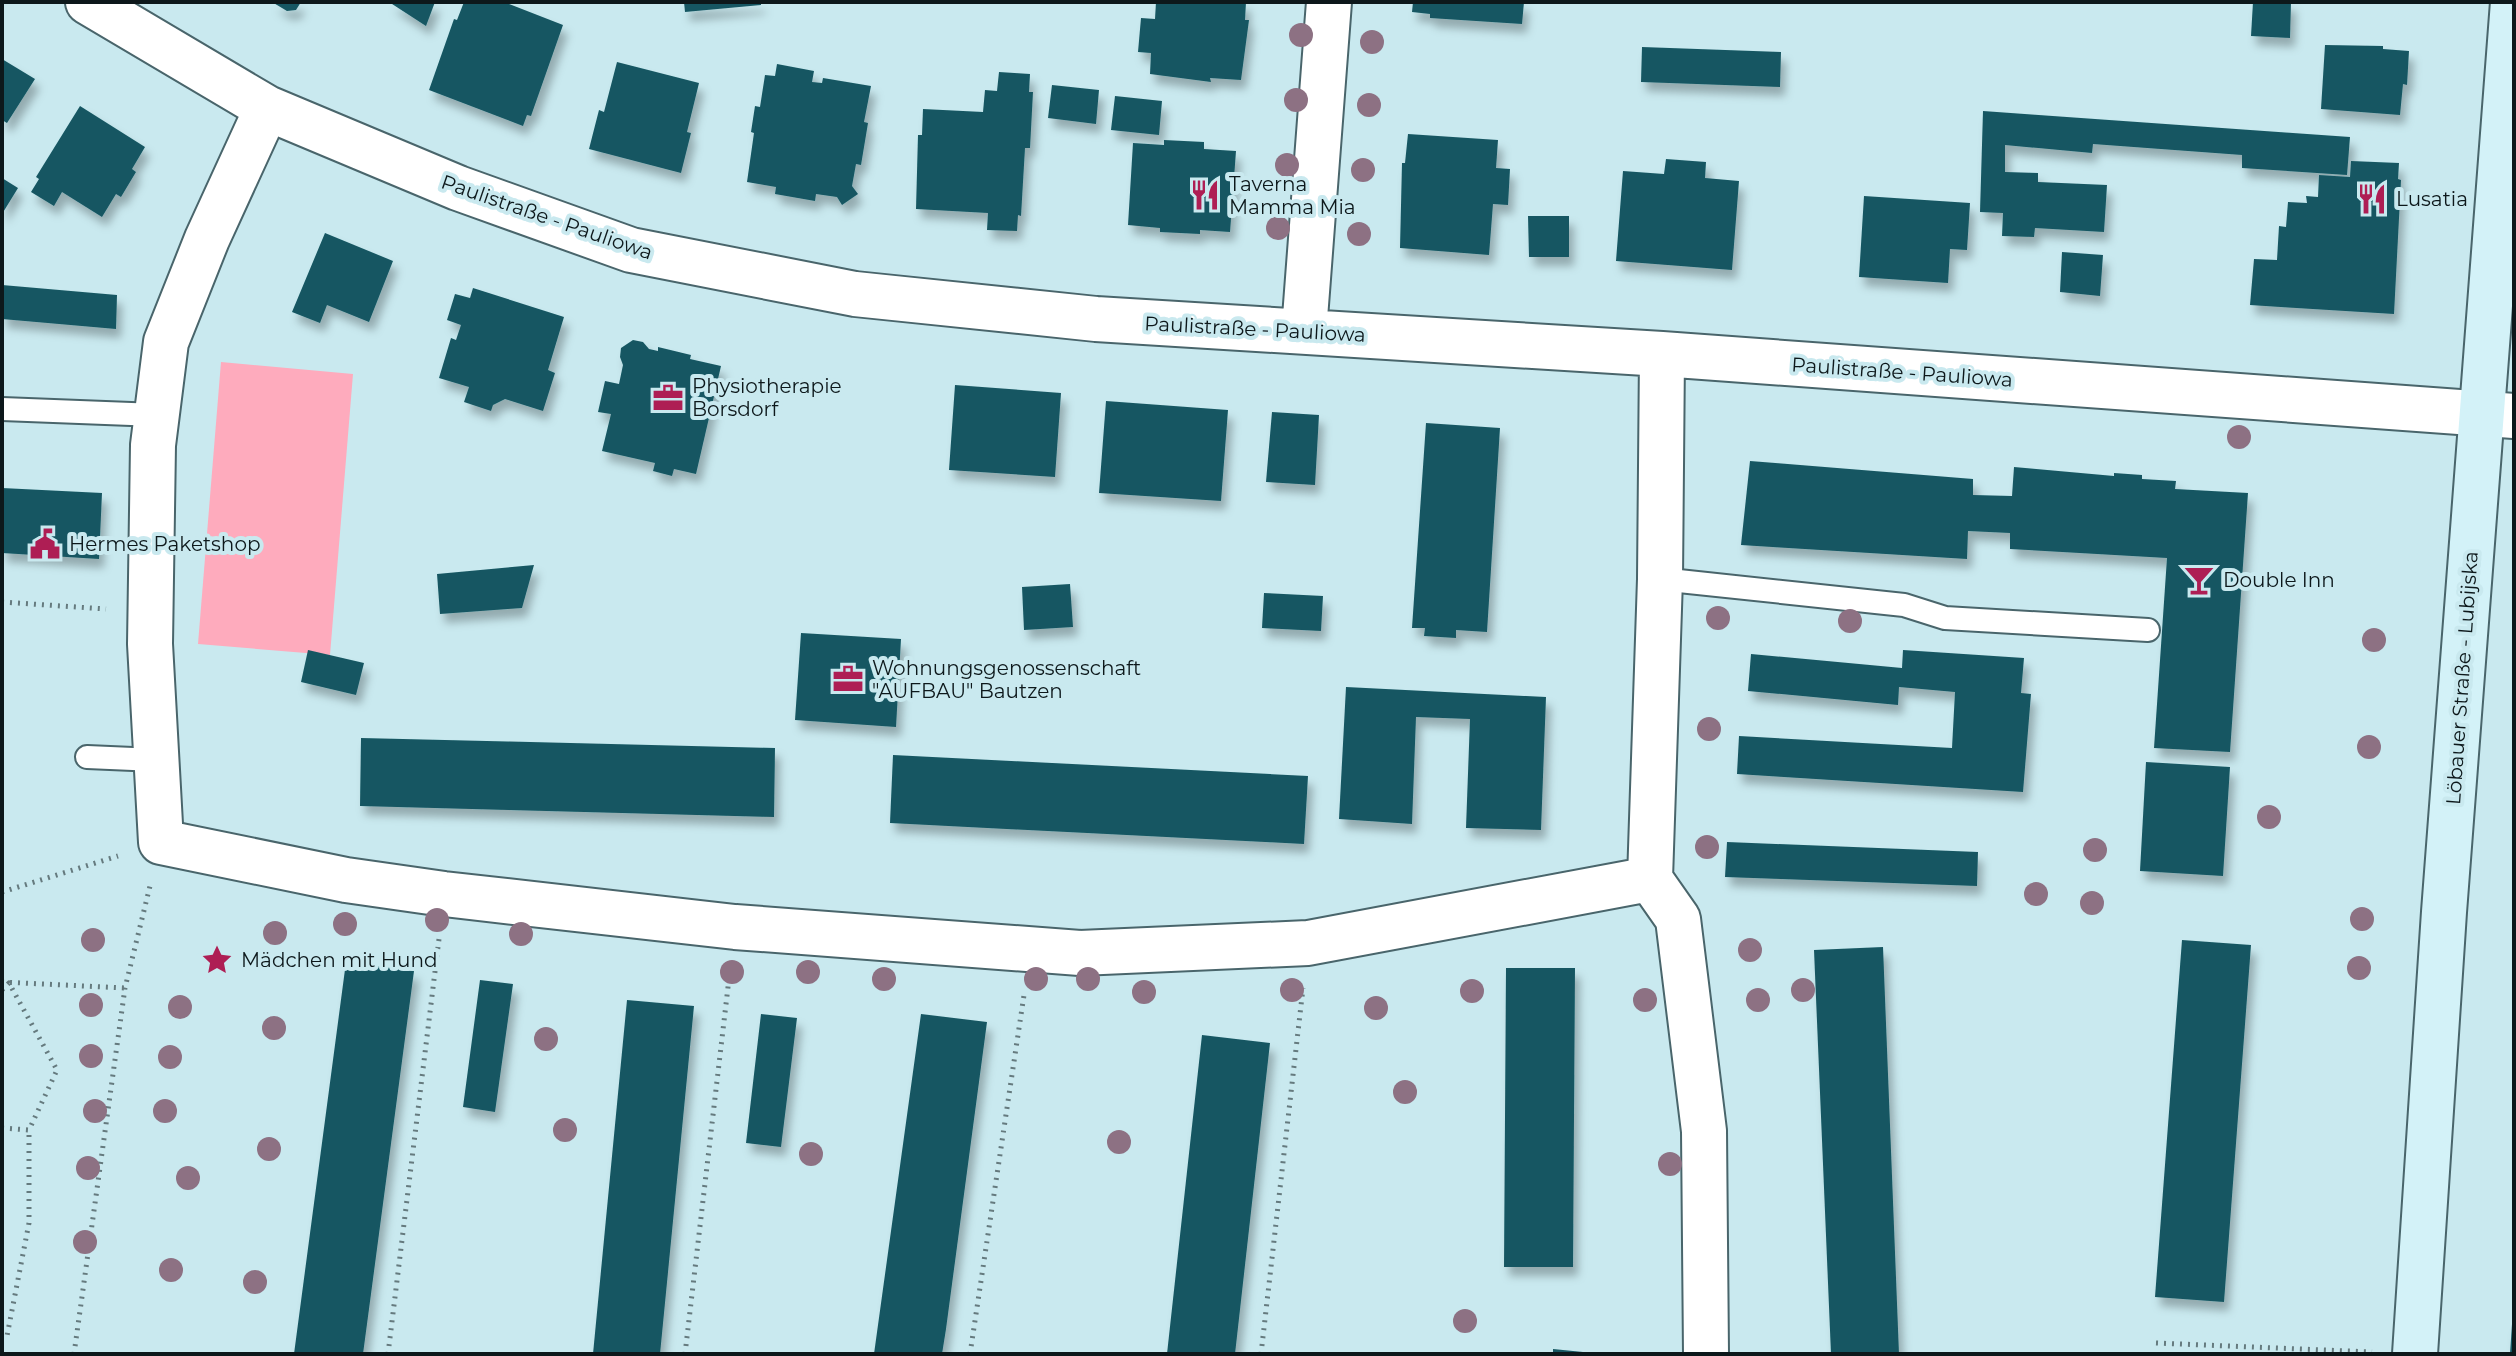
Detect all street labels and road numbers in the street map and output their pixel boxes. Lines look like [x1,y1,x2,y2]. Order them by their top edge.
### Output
street label: Paulistraße - Pauliowa [438,170,656,264]
street label: Paulistraße - Pauliowa [1144,311,1366,347]
street label: Paulistraße - Pauliowa [1791,352,2013,392]
street label: Löbauer Straße - Lubijska [2441,550,2483,806]

